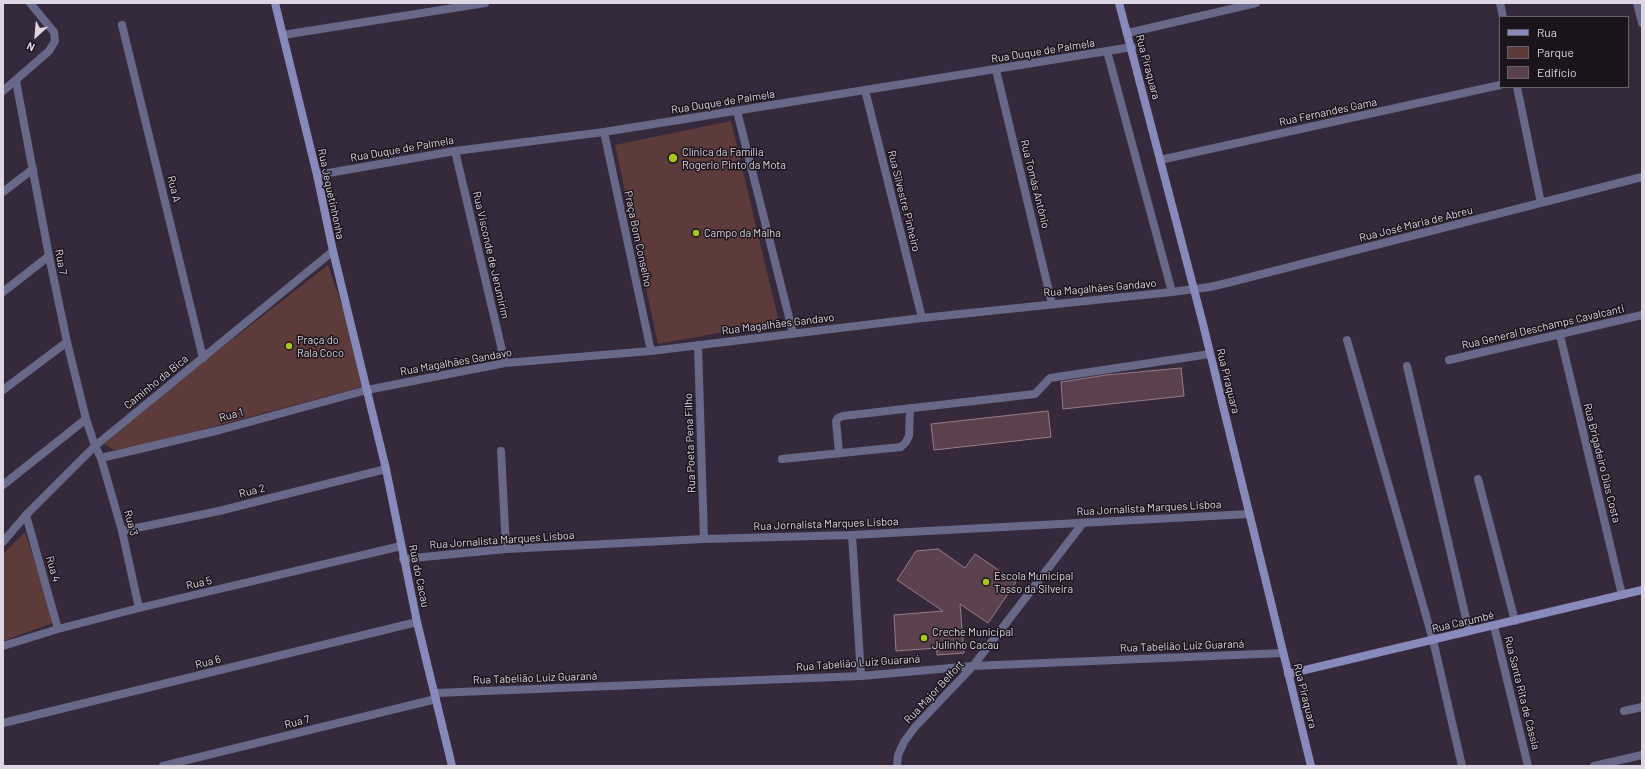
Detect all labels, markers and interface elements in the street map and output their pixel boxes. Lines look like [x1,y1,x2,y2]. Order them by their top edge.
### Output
north arrow [16,16,56,56]
legend [1499,16,1629,88]
text: Rua [1537,25,1557,39]
street label: Rua Piraquara [1133,33,1163,101]
street label: Rua Duque de Palmela [990,36,1096,66]
text: N [24,40,37,55]
text: Parque [1537,45,1574,59]
text: Edifício [1537,65,1577,79]
street label: Rua Duque de Palmela [670,87,776,117]
street label: Rua Fernandes Gama [1278,95,1378,129]
street label: Rua Duque de Palmela [349,133,455,165]
street label: Rua Tomás Antônio [1018,138,1052,230]
place label: Clínica da Família Rogerio Pinto da Mota [682,145,786,171]
street label: Rua Jequetinhonha [315,147,347,241]
street label: Rua Silvestre Pinheiro [885,149,923,253]
marker: Clínica da Família Rogerio Pinto da Mota [667,152,679,164]
street label: Rua A [164,174,184,204]
street label: Rua Visconde de Jerumirim [470,190,512,320]
street label: Praça Bom Conselho [621,190,655,288]
street label: Rua José Maria de Abreu [1358,203,1474,245]
place label: Campo da Malha [704,226,781,240]
marker: Campo da Malha [691,228,701,238]
street label: Rua 7 [52,248,70,276]
street label: Rua Magalhães Gandavo [1043,276,1157,300]
street label: Rua General Deschamps Cavalcanti [1460,302,1626,352]
street label: Rua Magalhães Gandavo [721,311,835,337]
place label: Praça do Rala Coco [297,333,344,359]
marker: Praça do Rala Coco [284,341,294,351]
street label: Rua Magalhães Gandavo [399,346,513,378]
street label: Rua Piraquara [1214,347,1242,415]
street label: Caminho da Bica [121,352,191,412]
street label: Rua Poeta Pena Filho [682,393,698,493]
street label: Rua Brigadeiro Dias Costa [1581,402,1623,524]
street label: Rua 1 [218,405,244,425]
street label: Rua 2 [238,481,266,501]
street label: Rua Jornalista Marques Lisboa [1076,498,1222,518]
street label: Rua 3 [121,509,141,537]
street label: Rua Jornalista Marques Lisboa [753,515,899,533]
street label: Rua Jornalista Marques Lisboa [429,528,575,552]
street label: Rua do Cacau [406,543,432,609]
street label: Rua 4 [43,554,63,584]
place label: Escola Municipal Tasso da Silveira [994,569,1073,595]
street label: Rua 5 [185,574,213,592]
marker: Escola Municipal Tasso da Silveira [981,577,991,587]
street label: Rua Carumbé [1431,608,1495,636]
place label: Creche Municipal Julinho Cacau [932,625,1013,651]
marker: Creche Municipal Julinho Cacau [919,633,929,643]
street label: Rua Santa Rita de Cássia [1501,635,1543,751]
street label: Rua Tabelião Luiz Guaraná [1120,637,1244,655]
street label: Rua 6 [194,652,222,672]
street label: Rua Tabelião Luiz Guaraná [795,652,921,674]
street label: Rua Major Belfort [901,658,967,726]
street label: Rua Piraquara [1291,662,1319,730]
street label: Rua Tabelião Luiz Guaraná [473,669,597,687]
street label: Rua 7 [283,712,311,732]

